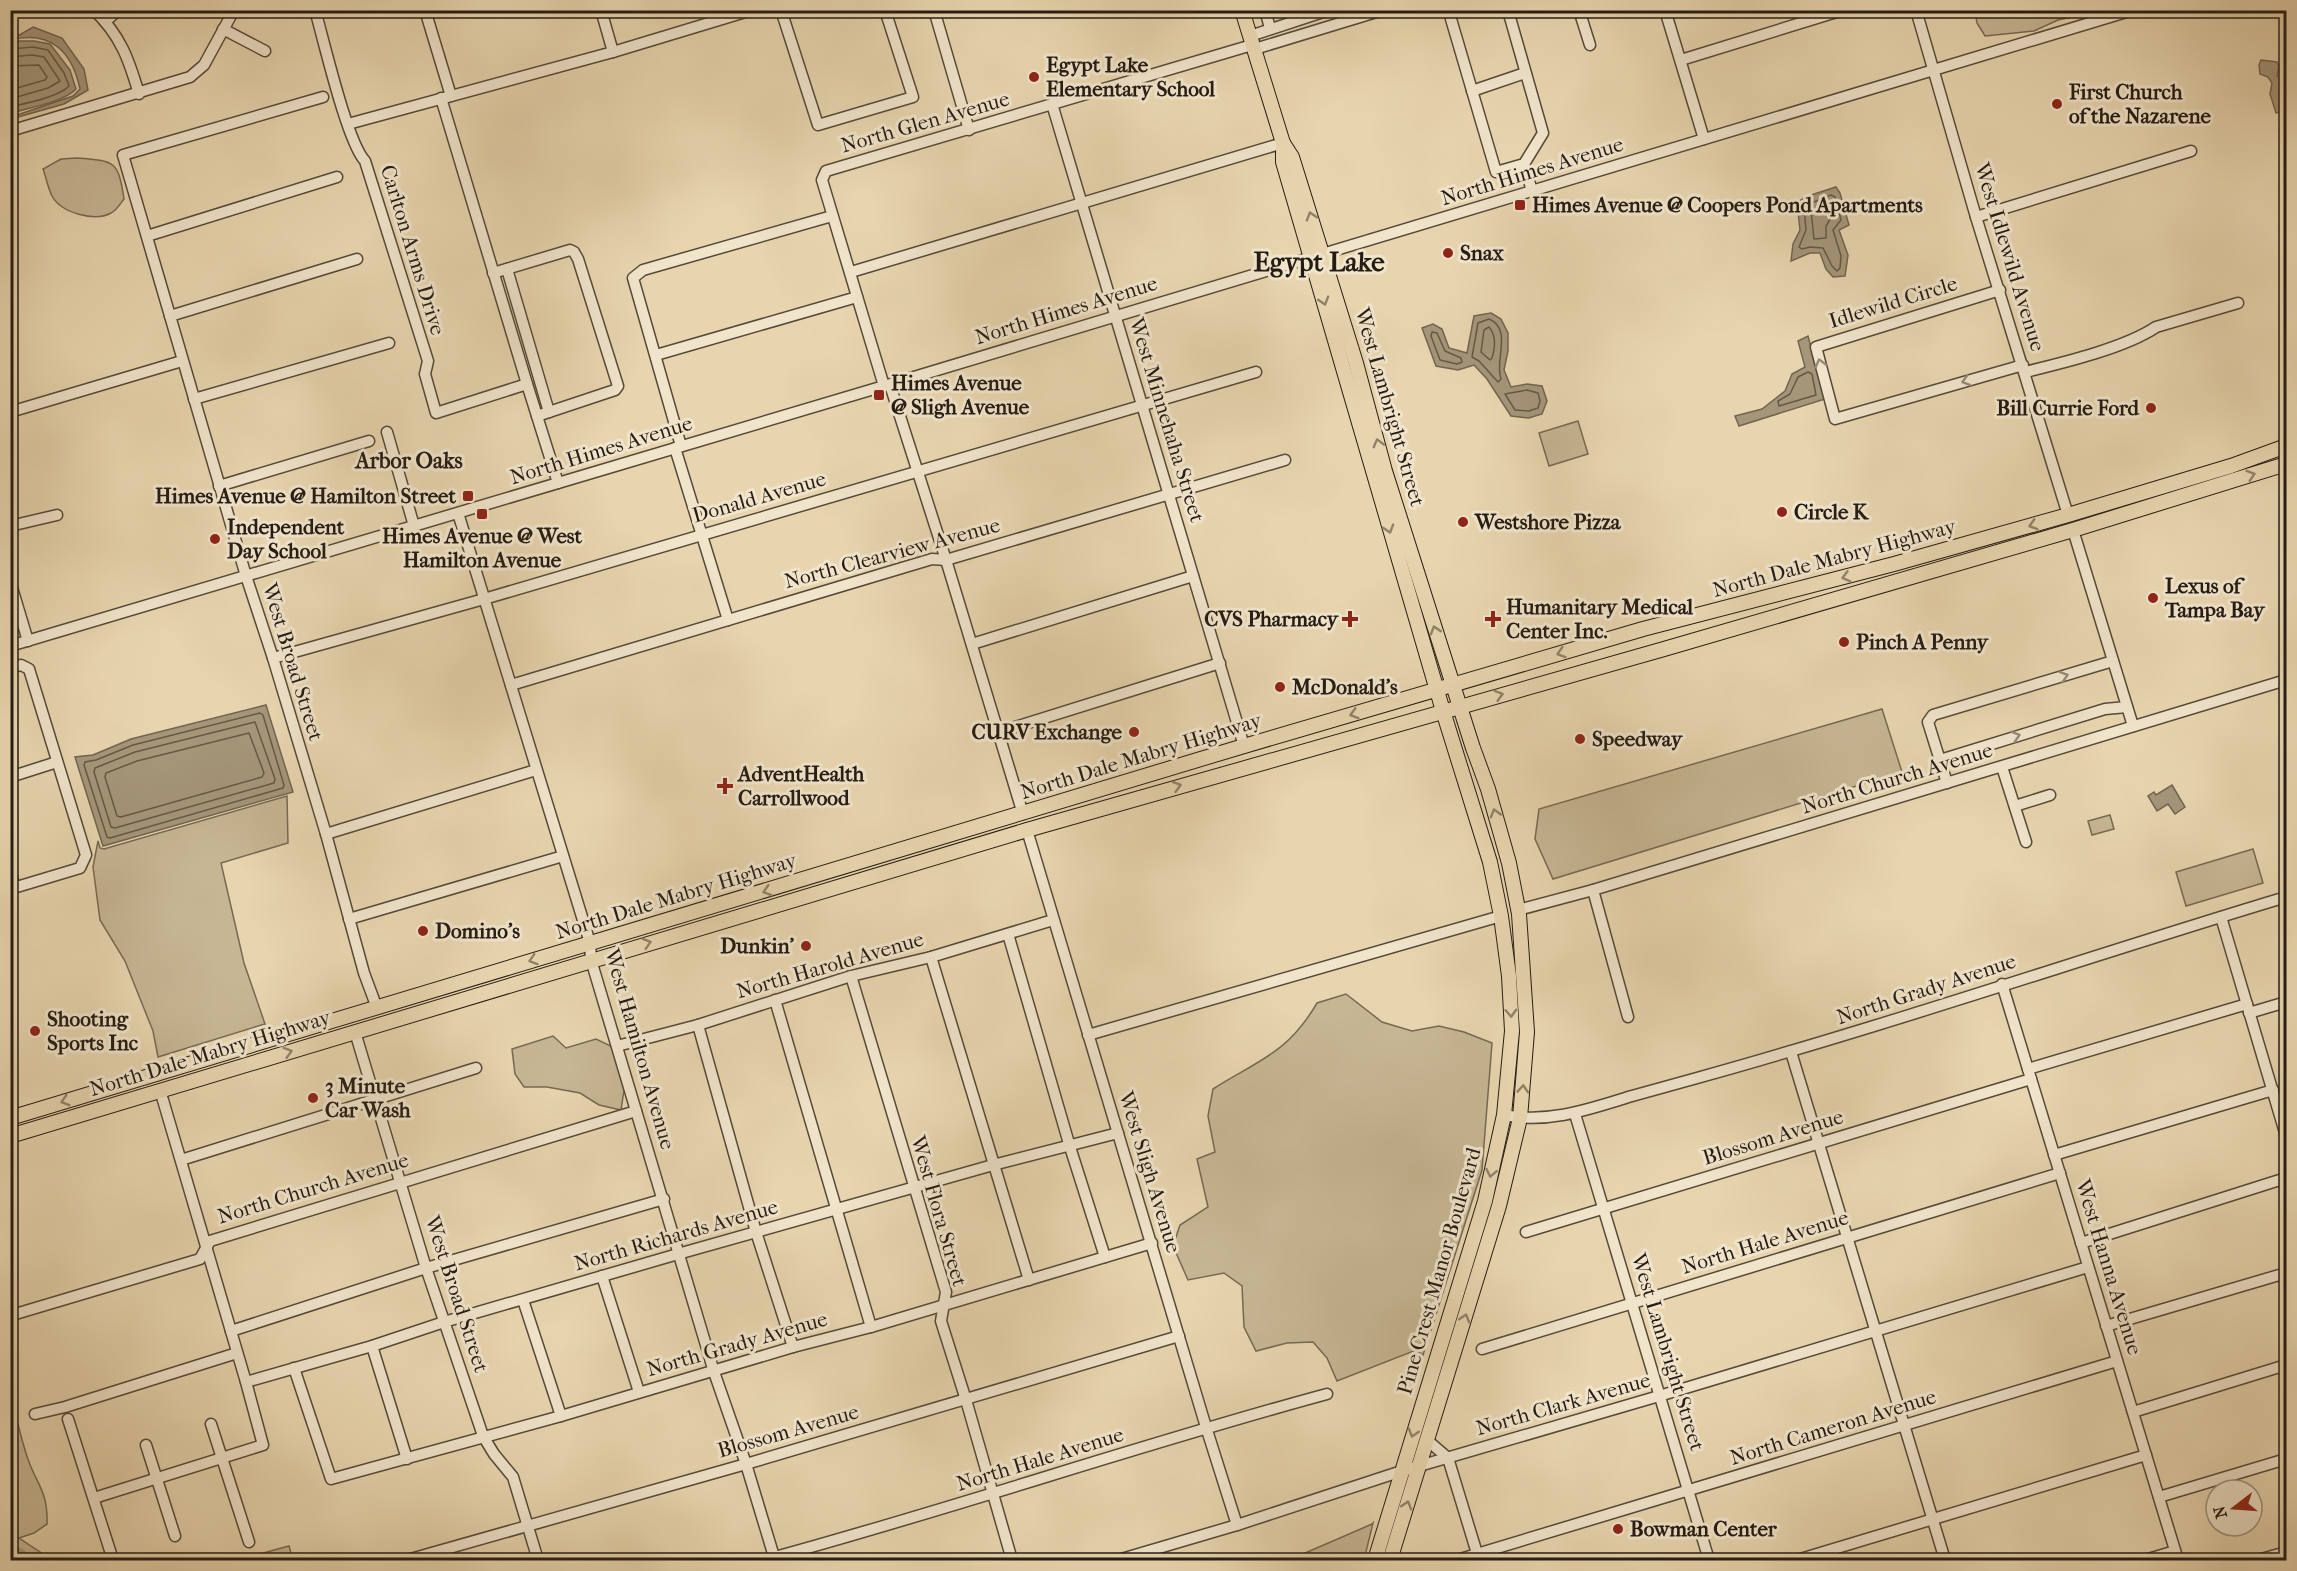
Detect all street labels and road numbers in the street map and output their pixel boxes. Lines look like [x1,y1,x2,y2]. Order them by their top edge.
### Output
street label: North Glen Avenue [838,86,1012,158]
street label: North Himes Avenue [1438,132,1626,210]
street label: West Idlewild Avenue [1970,159,2050,354]
street label: Carlton Arms Drive [376,162,450,338]
street label: North Himes Avenue [972,271,1160,349]
street label: Idlewild Circle [1826,271,1960,333]
street label: West Lambright Street [1350,304,1430,509]
street label: West Minnehaha Street [1124,314,1210,525]
street label: North Himes Avenue [507,411,695,489]
street label: Donald Avenue [689,466,829,528]
street label: North Clearview Avenue [781,513,1003,593]
street label: North Dale Mabry Highway [1710,514,1959,602]
street label: West Broad Street [257,579,329,744]
street label: North Dale Mabry Highway [1018,708,1265,804]
street label: North Church Avenue [1799,738,1995,818]
street label: North Dale Mabry Highway [553,848,800,944]
street label: North Harold Avenue [734,927,926,1003]
street label: West Hamilton Avenue [600,945,680,1152]
street label: North Grady Avenue [1833,949,2019,1029]
street label: North Dale Mabry Highway [87,1005,334,1101]
street label: West Sligh Avenue [1114,1087,1186,1256]
street label: Blossom Avenue [1700,1104,1846,1170]
street label: West Flora Street [906,1132,972,1290]
street label: Pine Crest Manor Boulevard [1392,1144,1486,1397]
street label: North Church Avenue [215,1148,411,1228]
street label: West Hanna Avenue [2071,1175,2147,1358]
street label: North Richards Avenue [571,1194,781,1276]
street label: North Hale Avenue [1679,1205,1851,1279]
street label: West Broad Street [420,1212,494,1376]
street label: West Lambright Street [1626,1249,1710,1454]
street label: North Grady Avenue [644,1307,830,1381]
street label: North Clark Avenue [1473,1368,1653,1440]
street label: North Cameron Avenue [1727,1384,1939,1470]
street label: Blossom Avenue [715,1399,861,1463]
street label: North Hale Avenue [954,1422,1126,1496]

